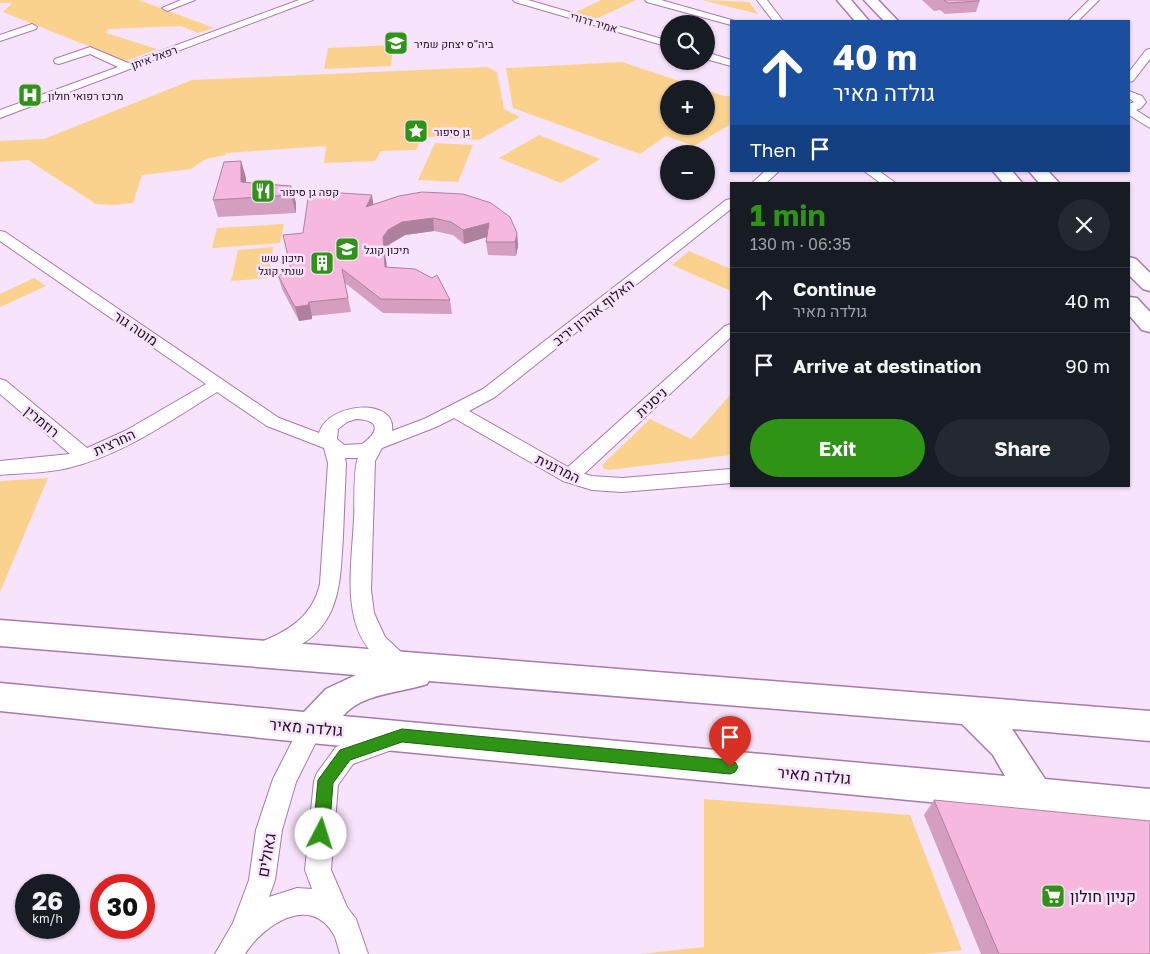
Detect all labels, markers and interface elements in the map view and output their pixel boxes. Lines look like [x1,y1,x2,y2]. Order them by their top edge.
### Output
street label: אמיר דרורי [569,9,619,35]
map controls [660,15,715,200]
button: search [660,15,715,70]
school or university icon: ביה"ס יצחק שמיר [383,30,409,56]
text: 40 m [833,36,917,78]
place label: ביה"ס יצחק שמיר [414,37,494,50]
icon: ahead [750,40,815,105]
street label: רפאל איתן [129,43,179,71]
text: גולדה מאיר [833,79,935,106]
button: + [660,80,715,135]
hospital icon: מרכז רפואי חולון [17,82,43,108]
place label: מרכז רפואי חולון [48,89,124,102]
place icon: גן סיפור [403,118,429,144]
place label: גן סיפור [434,125,470,138]
icon: arrive [806,135,834,163]
text: Then [750,138,796,161]
button: − [660,145,715,200]
restaurant icon: קפה גן סיפור [250,178,276,204]
place label: קפה גן סיפור [280,185,339,198]
text: 1 min [750,197,826,233]
button: close [1058,199,1110,251]
text: 130 m · 06:35 [750,234,851,254]
school or university icon: תיכון קוגל [334,236,360,262]
place label: תיכון קוגל [364,243,409,256]
building icon: תיכון שש שנתי קוגל [309,250,335,276]
place label: תיכון שש שנתי קוגל [258,251,304,277]
street label: האלוף אהרון יריב [549,275,637,349]
text: Continue [793,277,876,300]
icon: ahead [750,286,778,314]
text: 40 m [1065,289,1110,312]
text: גולדה מאיר [793,301,867,321]
street label: מוטה גור [111,307,161,349]
icon: arrive [750,351,778,379]
text: Arrive at destination [793,354,981,377]
text: 90 m [1065,354,1110,377]
street label: ניסנית [632,384,670,420]
street label: רוזמרין [21,402,63,440]
button: Exit [750,419,925,477]
button: Share [935,419,1110,477]
street label: החרצית [90,425,138,459]
street label: המרגנית [533,450,583,486]
street label: גולדה מאיר [268,714,344,740]
pin [709,716,751,767]
icon: arrive [716,723,744,751]
street label: גולדה מאיר [776,762,852,788]
position arrow [294,807,346,859]
street label: גאולים [252,831,280,879]
speed limit sign: 30 [90,874,155,939]
supermarket icon: קניון חולון [1040,883,1066,909]
text: 26 [32,885,63,916]
place label: קניון חולון [1070,886,1136,906]
text: km/h [32,911,63,926]

